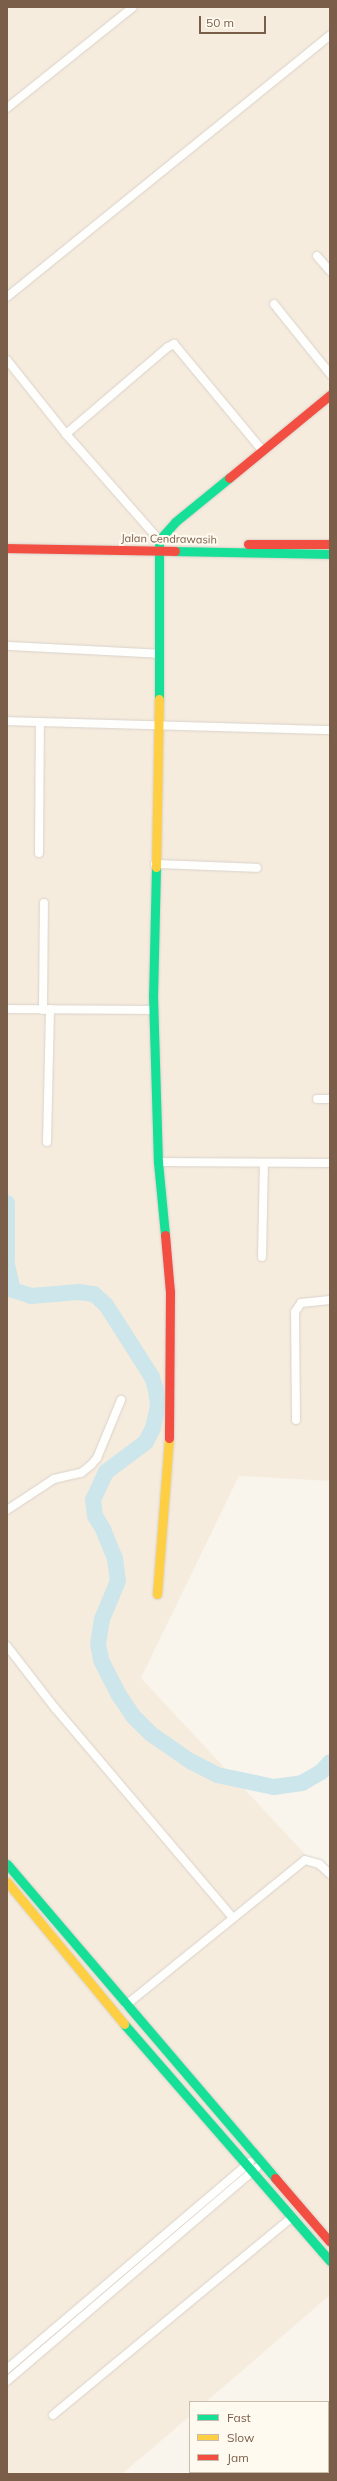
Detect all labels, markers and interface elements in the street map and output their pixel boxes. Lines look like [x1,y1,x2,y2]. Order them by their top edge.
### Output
scale bar [201,8,268,34]
text: 50 m [206,15,234,30]
street label: Jalan Cendrawasih [121,532,217,546]
legend [189,2401,329,2473]
text: Fast [227,2410,251,2425]
text: Slow [227,2430,255,2445]
text: Jam [227,2450,249,2465]

